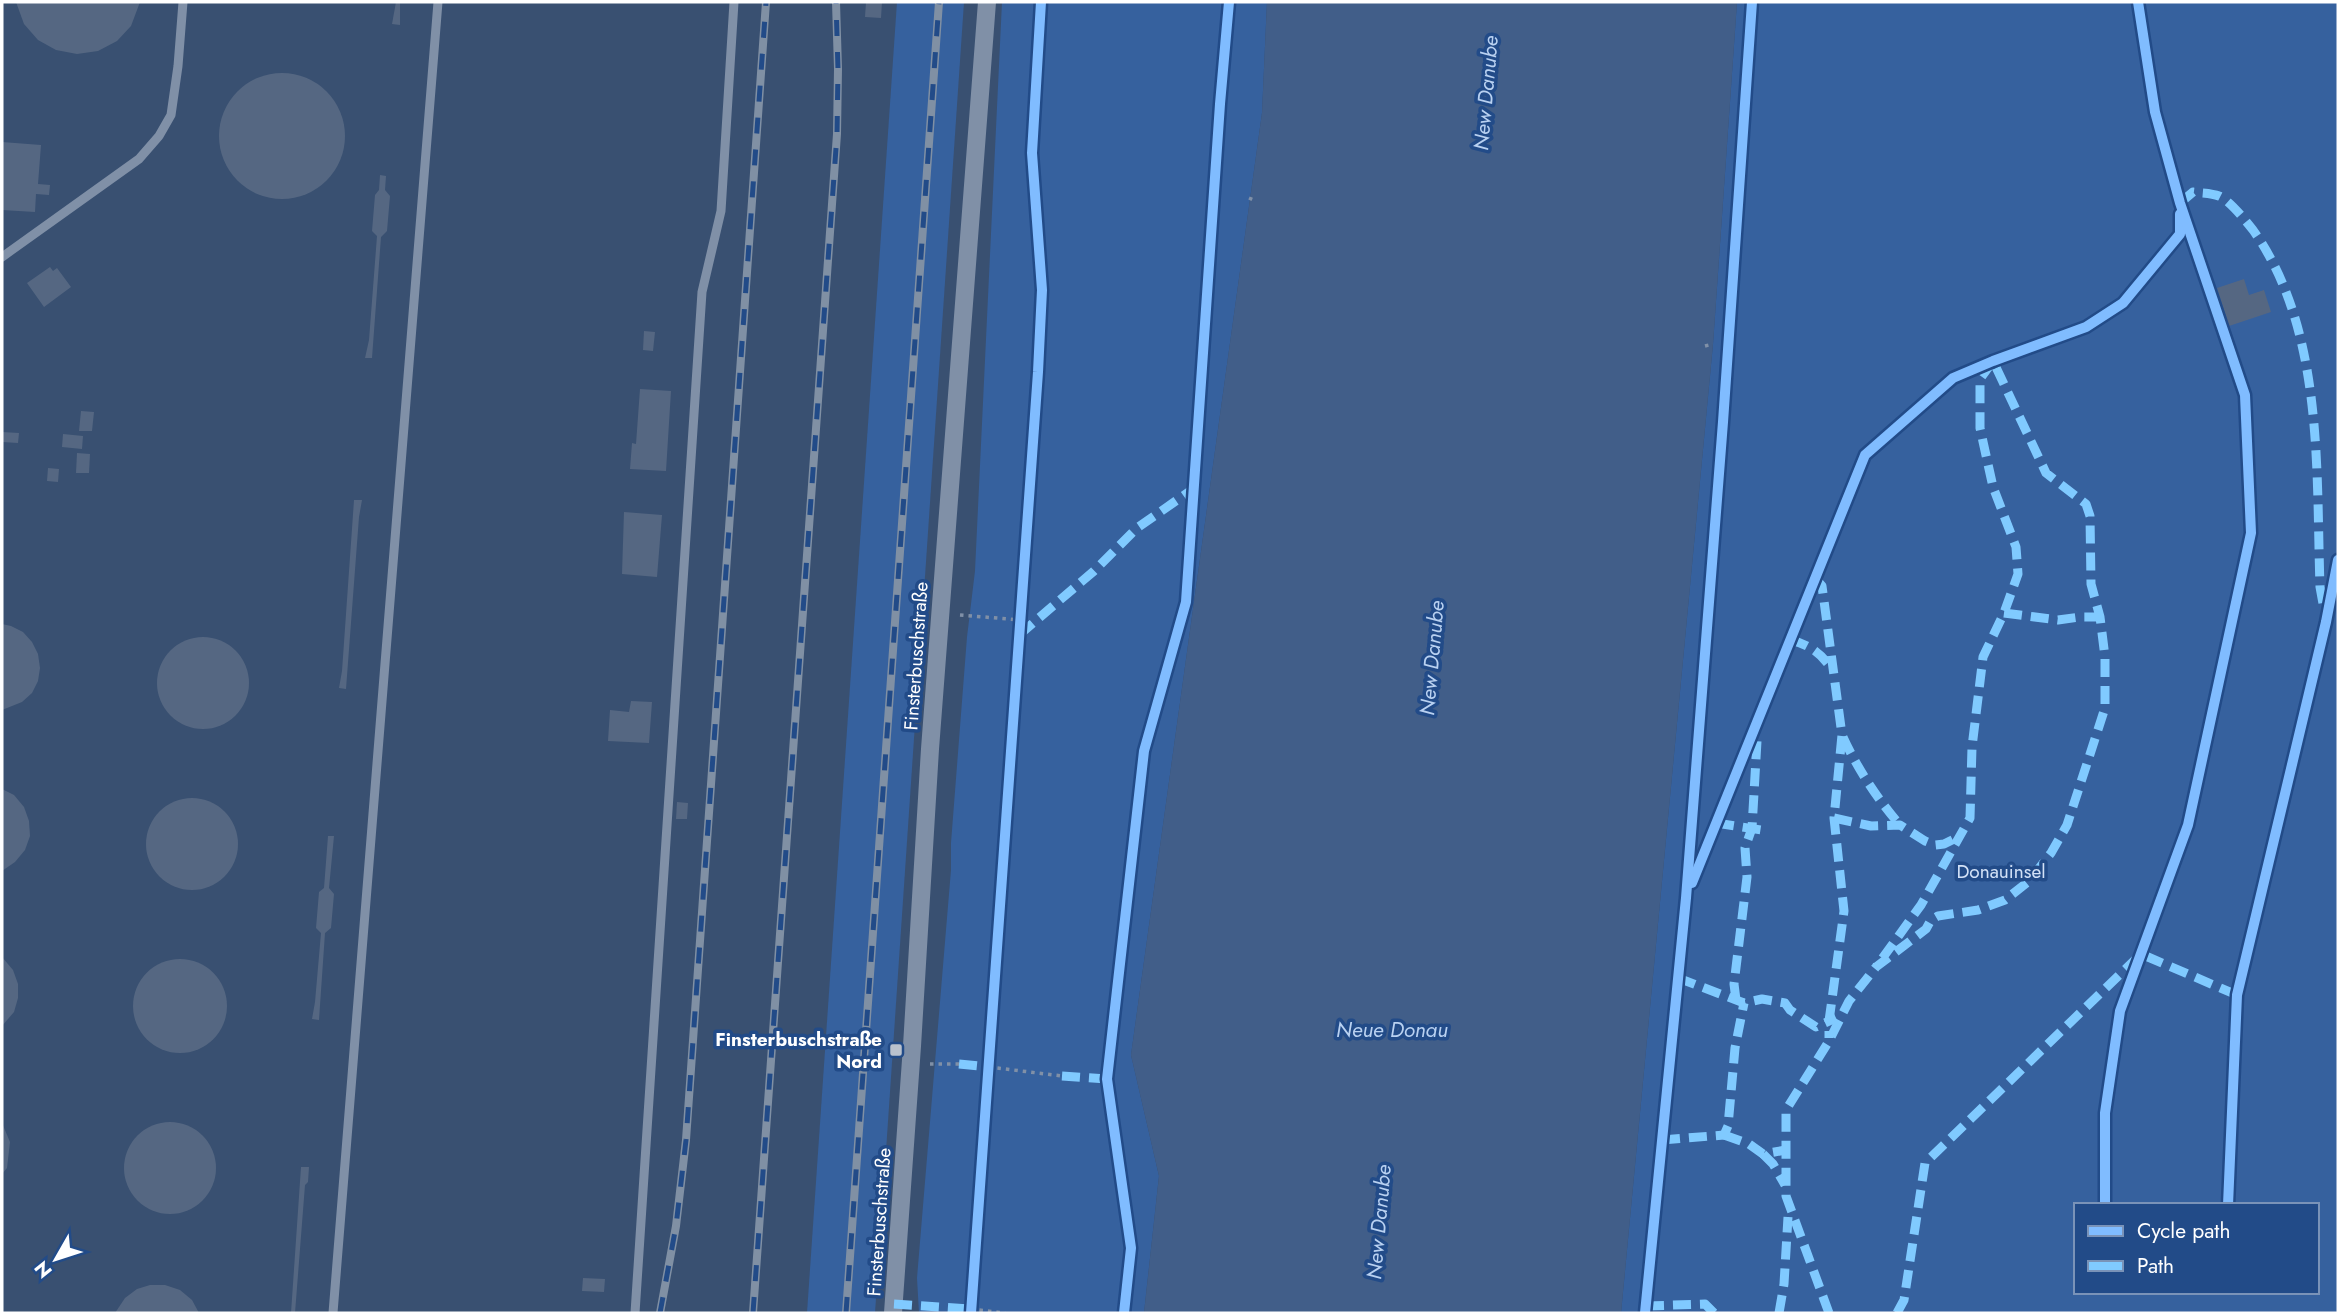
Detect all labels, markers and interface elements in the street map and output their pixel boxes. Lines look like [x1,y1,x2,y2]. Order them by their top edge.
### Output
water label: New Danube [1466,34,1506,152]
street label: Finsterbuschstraße [897,581,935,731]
water label: New Danube [1412,599,1452,717]
park label: Donauinsel [1956,858,2046,885]
water label: Neue Donau [1336,1015,1448,1045]
place label: Finsterbuschstraße Nord [715,1026,882,1075]
marker: Finsterbuschstraße Nord [888,1042,904,1058]
street label: Finsterbuschstraße [860,1147,898,1297]
water label: New Danube [1359,1163,1399,1281]
legend [2074,1203,2319,1294]
text: Cycle path [2137,1216,2230,1246]
north arrow [21,1224,91,1294]
text: Path [2137,1251,2174,1281]
text: N [28,1255,58,1284]

